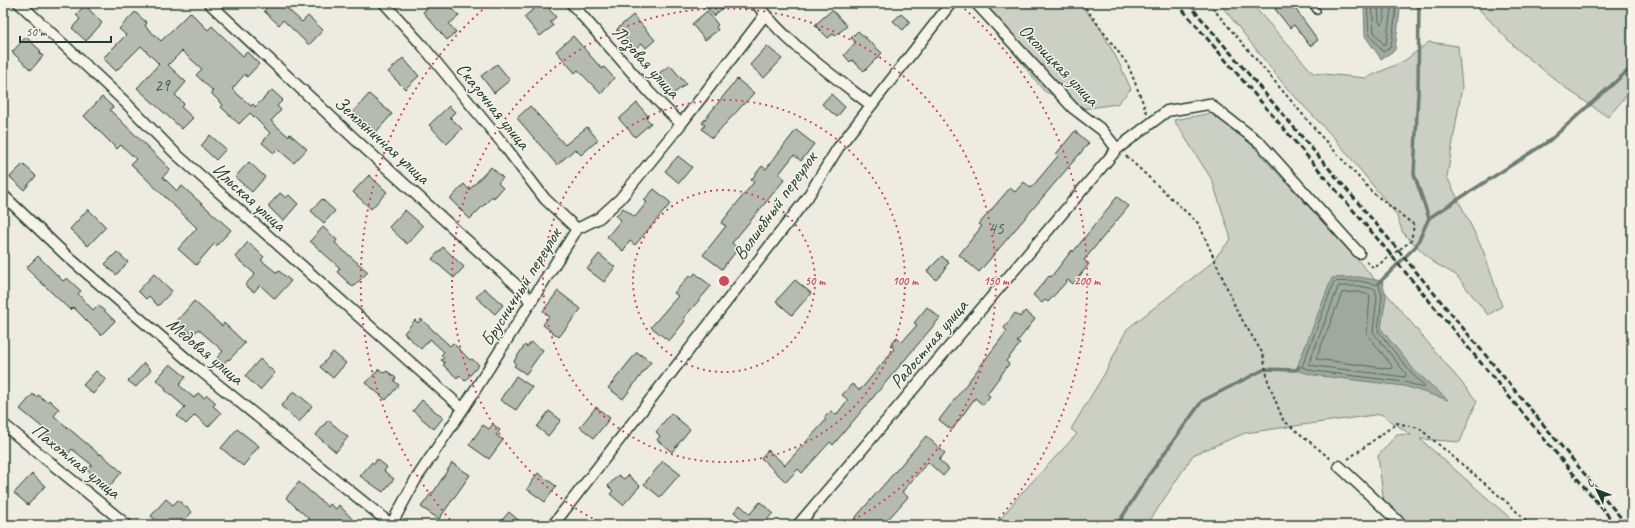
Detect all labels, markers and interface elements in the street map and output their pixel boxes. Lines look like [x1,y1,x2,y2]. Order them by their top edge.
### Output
scale bar [20,18,111,44]
street label: Околицкая улица [1014,19,1105,113]
street label: Лозовая улица [607,20,686,105]
text: 50 m [26,24,48,40]
street label: Сказочная улица [451,58,536,156]
house number: 29 [154,75,171,96]
street label: Земляничная улица [329,91,436,190]
street label: Волшебный переулок [728,146,824,265]
street label: Ильская улица [207,158,292,237]
house number: 45 [988,218,1005,239]
street label: Брусничный переулок [475,222,568,351]
text: 50 m [805,273,826,289]
text: 100 m [892,273,919,289]
text: 150 m [983,273,1010,289]
text: 200 m [1074,273,1101,289]
centre of rings [717,274,731,288]
street label: Радостная улица [885,293,974,393]
street label: Медовая улица [162,312,250,391]
street label: Пахотная улица [27,418,127,505]
north arrow [1577,470,1617,510]
text: С [1583,475,1598,490]

